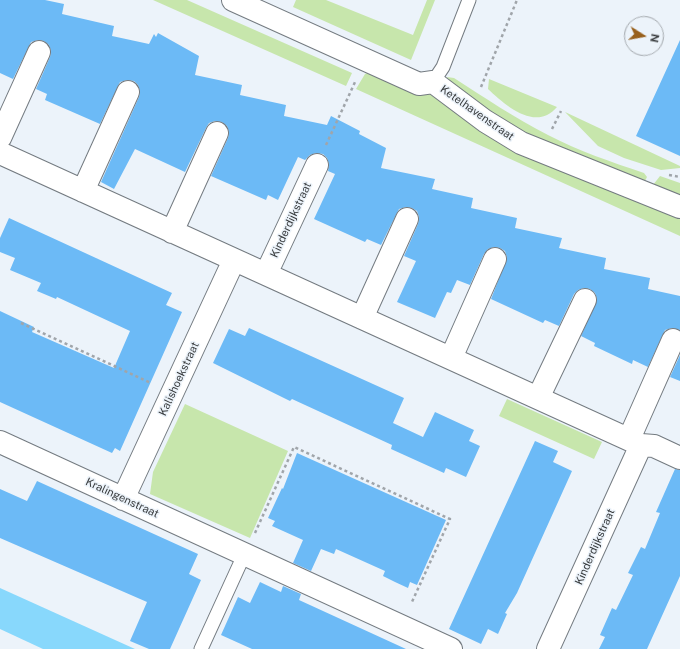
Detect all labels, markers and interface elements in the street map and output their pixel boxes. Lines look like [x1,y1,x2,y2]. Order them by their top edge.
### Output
north arrow [624,16,664,56]
text: N [648,33,662,43]
street label: Ketelhavenstraat [438,83,516,143]
street label: Kinderdijkstraat [268,180,314,260]
street label: Kalishoekstraat [156,340,202,418]
street label: Kralingenstraat [83,475,161,521]
street label: Kinderdijkstraat [572,507,618,587]

